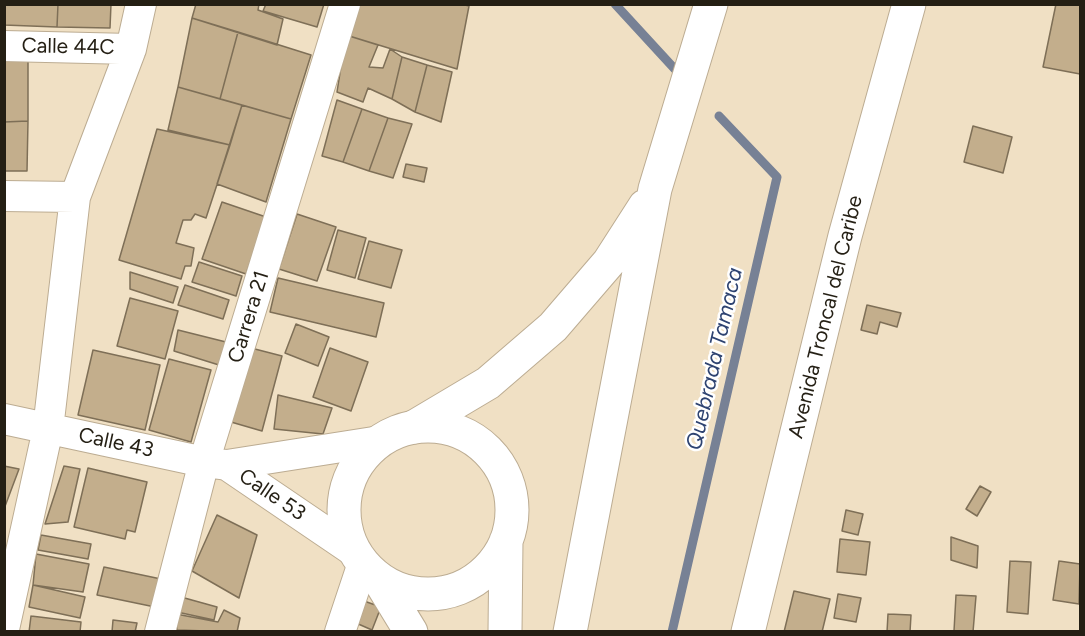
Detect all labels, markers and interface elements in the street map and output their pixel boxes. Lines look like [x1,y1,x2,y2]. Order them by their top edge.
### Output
street label: Calle 44C [21,34,115,60]
street label: Avenida Troncal del Caribe [784,193,868,441]
water label: Quebrada Tamaca [681,265,749,453]
street label: Carrera 21 [223,268,275,366]
street label: Calle 43 [76,423,156,463]
street label: Calle 53 [234,464,310,526]

